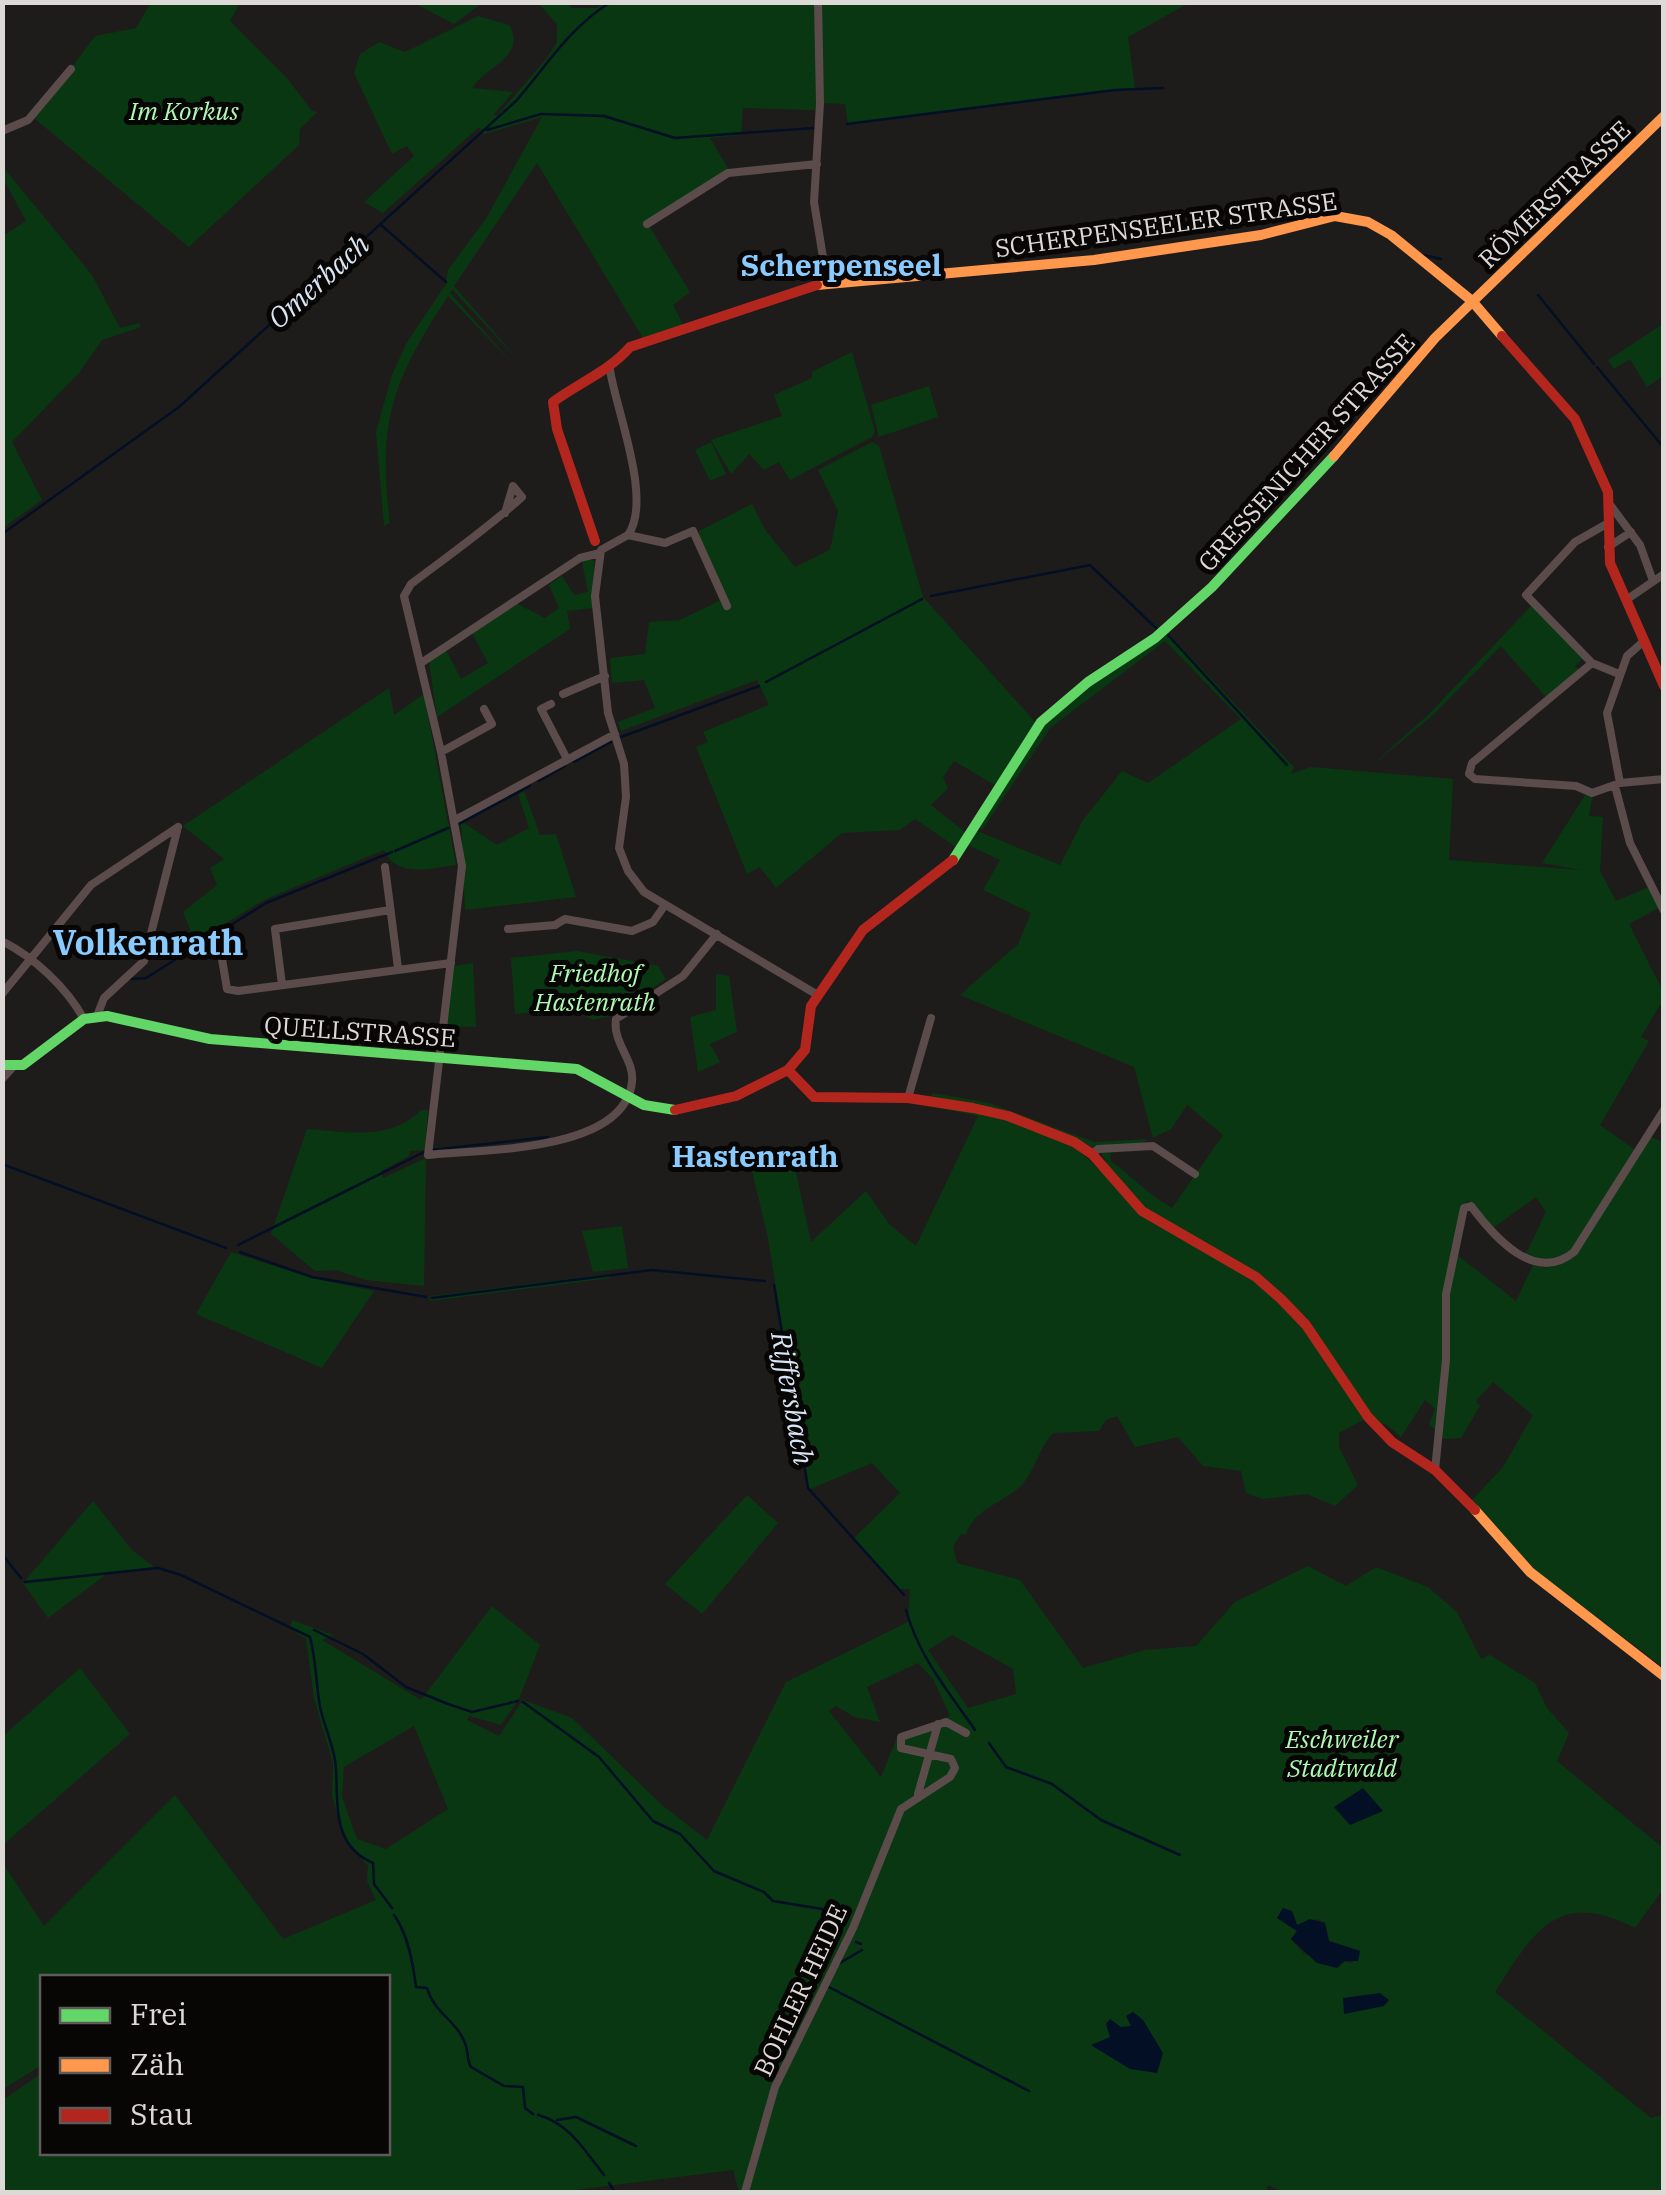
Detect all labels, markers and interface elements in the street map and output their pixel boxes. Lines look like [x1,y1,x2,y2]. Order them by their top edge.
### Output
park label: Im Korkus [128,94,240,127]
street label: RÖMERSTRASSE [1471,113,1637,275]
street label: SCHERPENSEELER STRASSE [993,184,1339,264]
water label: Omerbach [259,225,377,336]
district label: Scherpenseel [740,245,942,284]
street label: GRESSENICHER STRASSE [1190,326,1422,578]
district label: Volkenrath [53,919,243,965]
park label: Friedhof Hastenrath [533,956,656,1018]
street label: QUELLSTRASSE [263,1008,457,1054]
district label: Hastenrath [671,1136,839,1175]
water label: Riffersbach [763,1327,823,1468]
park label: Eschweiler Stadtwald [1284,1722,1400,1784]
street label: BOHLER HEIDE [746,1899,854,2081]
legend [40,1975,390,2155]
text: Frei [130,1994,187,2033]
text: Zäh [130,2044,184,2083]
text: Stau [130,2094,193,2133]

